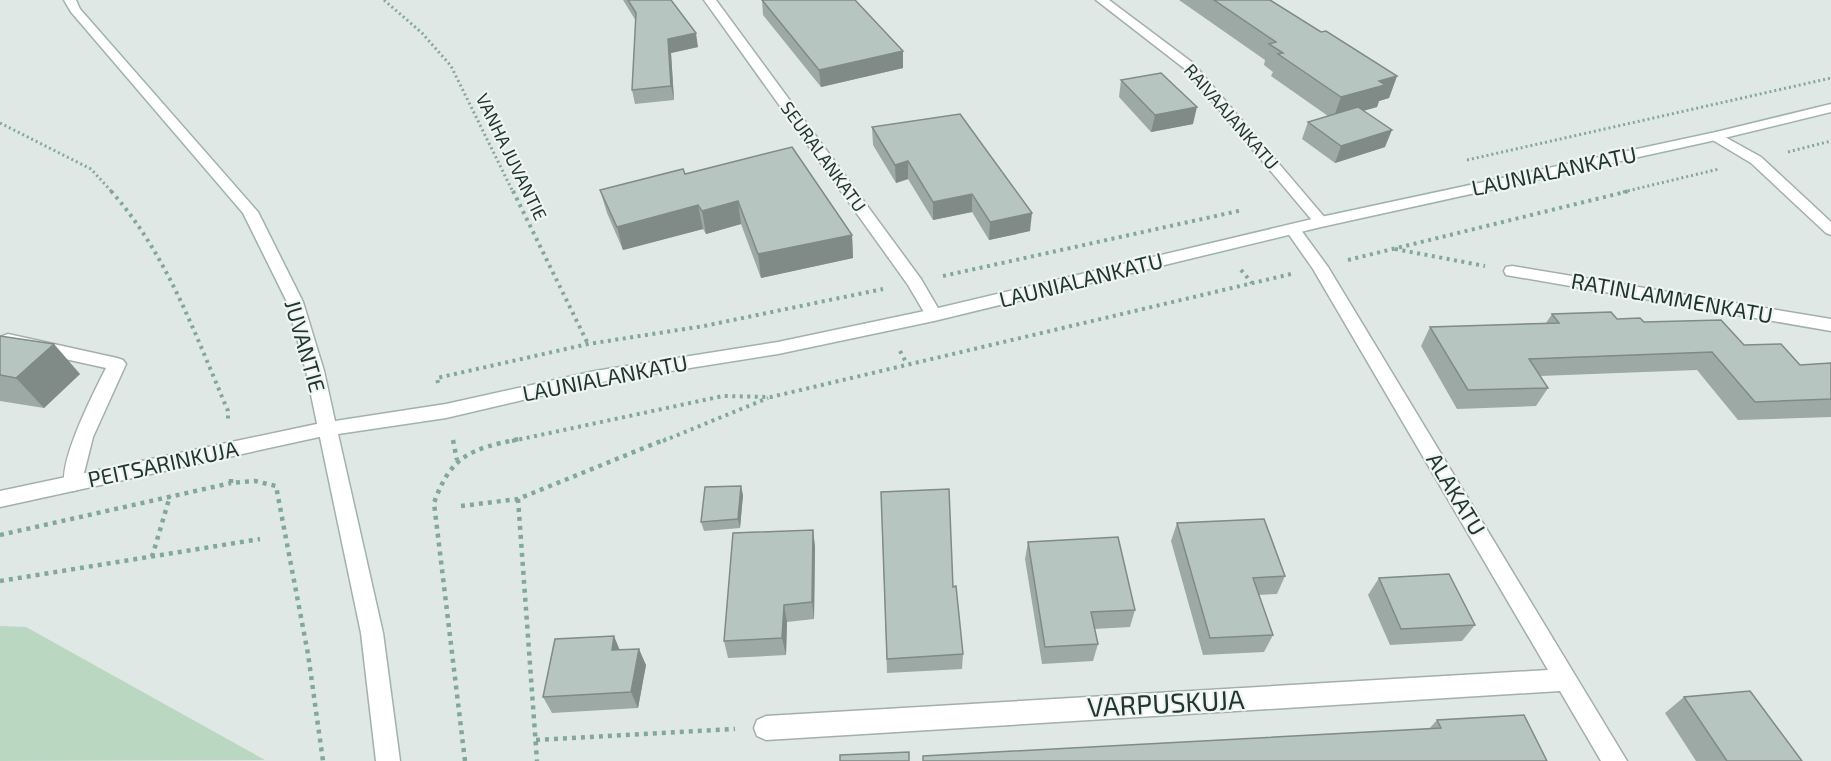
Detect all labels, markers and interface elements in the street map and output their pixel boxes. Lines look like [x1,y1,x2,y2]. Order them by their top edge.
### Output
street label: RAIVAAJANKATU [1180,59,1284,174]
street label: VANHA JUVANTIE [472,90,552,224]
street label: SEURALANKATU [776,97,871,216]
street label: LAUNIALANKATU [1469,140,1639,200]
street label: LAUNIALANKATU [996,246,1165,312]
street label: RATINLAMMENKATU [1569,266,1775,328]
street label: JUVANTIE [280,297,332,395]
street label: LAUNIALANKATU [520,348,690,406]
street label: PEITSARINKUJA [85,434,241,492]
street label: ALAKATU [1422,448,1492,539]
street label: VARPUSKUJA [1086,682,1246,722]

